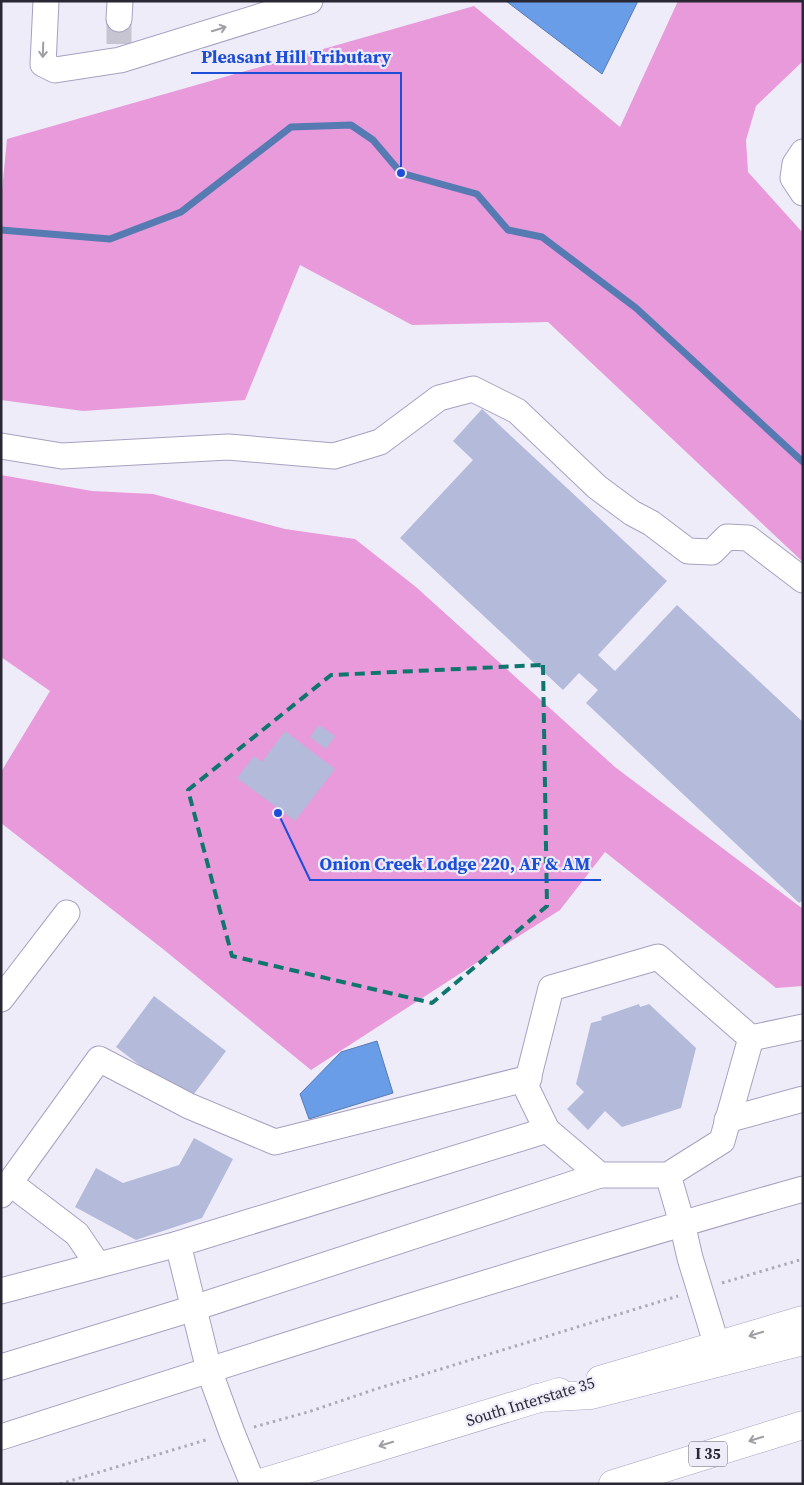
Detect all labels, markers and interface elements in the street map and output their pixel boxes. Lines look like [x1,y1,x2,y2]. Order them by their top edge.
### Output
one-way arrow [211,24,227,34]
callout: Pleasant Hill Tributary [191,40,401,73]
one-way arrow [38,42,48,58]
text: Pleasant Hill Tributary [201,44,391,69]
callout: Onion Creek Lodge 220, AF & AM [310,847,601,880]
text: Onion Creek Lodge 220, AF & AM [320,851,590,876]
one-way arrow [748,1329,764,1339]
street label: South Interstate 35 [463,1371,597,1431]
one-way arrow [749,1435,765,1444]
one-way arrow [379,1440,395,1450]
road number: I 35 [689,1442,727,1466]

